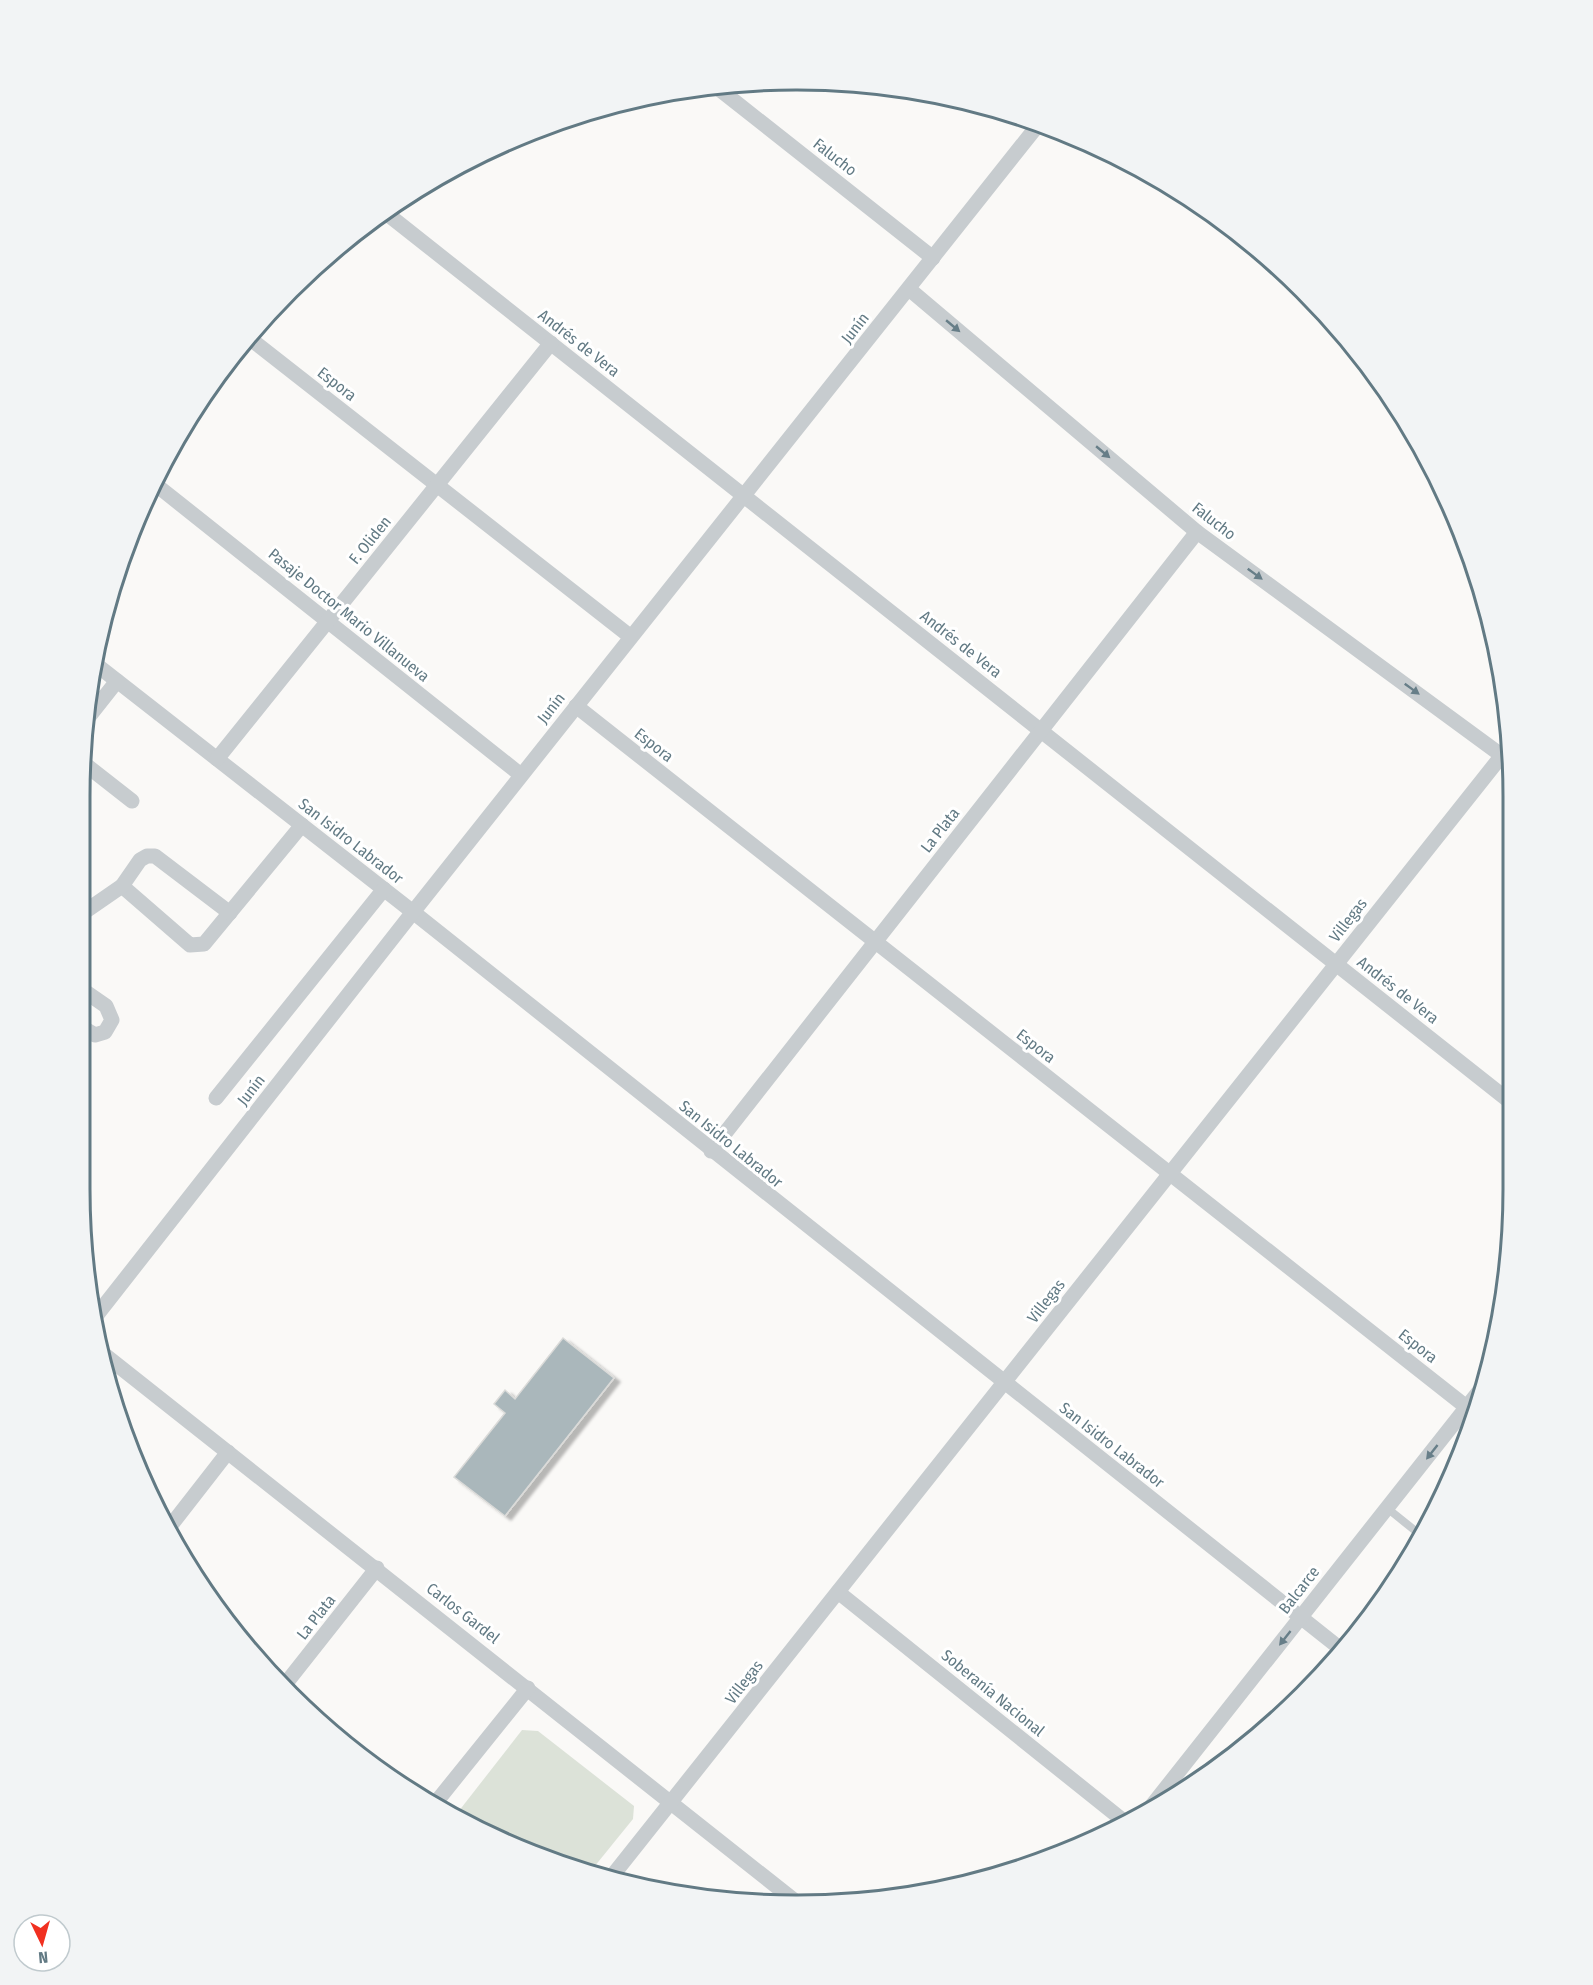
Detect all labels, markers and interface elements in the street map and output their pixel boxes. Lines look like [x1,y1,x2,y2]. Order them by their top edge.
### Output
street label: Falucho [809,134,861,180]
street label: Andrés de Vera [535,305,624,381]
street label: Junín [837,309,873,347]
one-way arrow [945,320,961,333]
street label: Espora [314,363,360,405]
one-way arrow [1095,445,1110,458]
street label: Falucho [1188,498,1240,544]
street label: F. Oliden [345,512,395,568]
street label: Pasaje Doctor Mario Villanueva [265,544,433,686]
one-way arrow [1246,568,1262,580]
street label: Andrés de Vera [917,606,1006,682]
one-way arrow [1403,683,1419,695]
street label: Junín [533,689,569,727]
street label: Espora [631,724,677,766]
street label: San Isidro Labrador [295,794,408,888]
street label: La Plata [917,804,964,856]
street label: Villegas [1325,894,1371,946]
street label: Andrés de Vera [1354,952,1443,1028]
street label: Espora [1013,1025,1059,1067]
street label: Junín [233,1071,269,1109]
street label: San Isidro Labrador [675,1096,787,1192]
street label: Villegas [1023,1275,1069,1327]
street label: Espora [1395,1325,1441,1367]
street label: San Isidro Labrador [1056,1398,1169,1492]
one-way arrow [1426,1444,1438,1459]
street label: Balcarce [1275,1563,1323,1617]
street label: Carlos Gardel [423,1579,503,1647]
street label: La Plata [293,1591,340,1643]
one-way arrow [1279,1630,1291,1645]
street label: Soberanía Nacional [938,1646,1048,1740]
street label: Villegas [721,1656,767,1708]
north arrow [12,1913,72,1973]
text: N [38,1948,49,1967]

